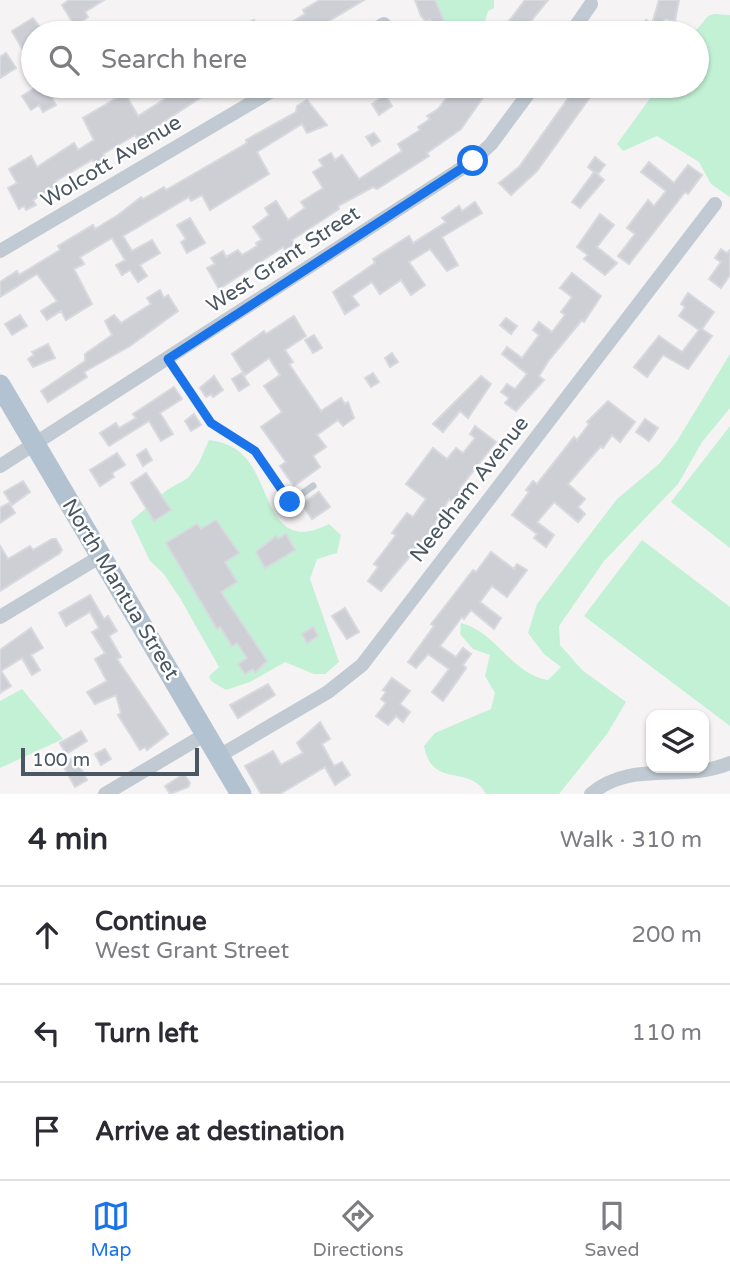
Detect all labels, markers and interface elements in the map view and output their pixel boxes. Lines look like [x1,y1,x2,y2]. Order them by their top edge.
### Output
search box [21,21,709,98]
icon: search [45,41,83,79]
text: Search here [101,44,247,75]
street label: Wolcott Avenue [37,110,186,213]
route start [457,145,488,176]
street label: West Grant Street [202,201,364,318]
street label: Needham Avenue [405,411,534,567]
route end [274,486,305,517]
street label: North Mantua Street [57,494,184,684]
map controls [646,710,709,773]
button: layers [646,710,709,773]
scale bar [21,745,200,777]
text: 100 m [32,749,90,771]
text: 4 min [28,821,108,858]
text: Walk · 310 m [560,826,702,854]
text: Continue [95,906,207,937]
icon: ahead [28,916,66,954]
text: 200 m [632,921,702,949]
text: West Grant Street [95,937,289,965]
icon: left [28,1014,66,1052]
text: Turn left [95,1018,198,1049]
text: 110 m [632,1019,702,1047]
icon: arrive [28,1112,66,1150]
text: Arrive at destination [95,1116,345,1147]
tab: Map [91,1197,132,1261]
tab: Directions [313,1197,404,1261]
tab: Saved [585,1197,639,1261]

